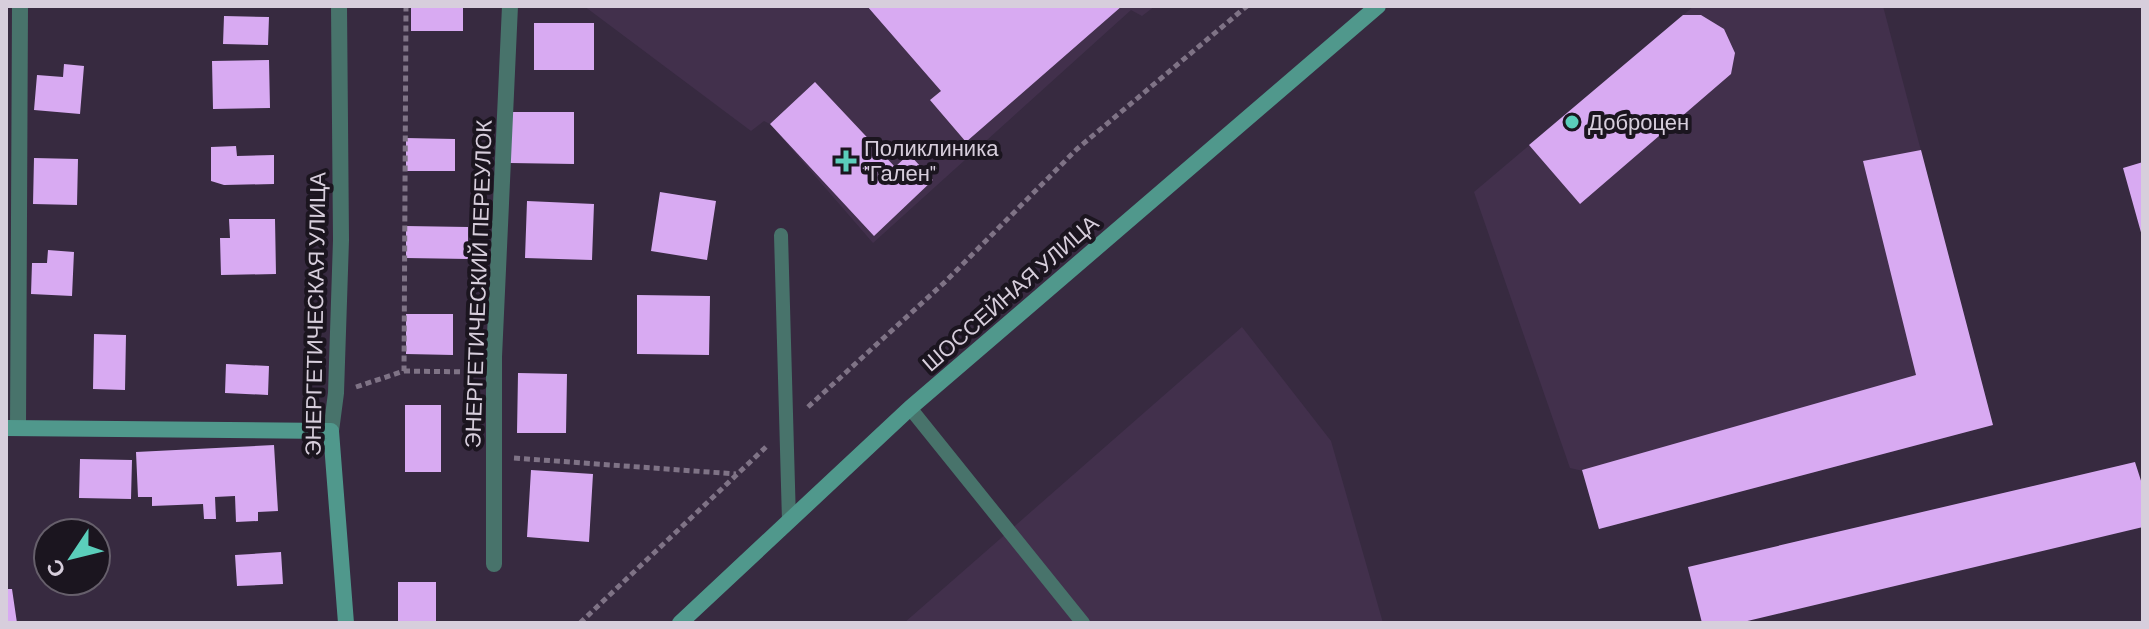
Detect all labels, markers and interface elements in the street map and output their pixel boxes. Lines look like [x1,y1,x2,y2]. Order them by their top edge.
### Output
place label: Доброцен [1588,108,1689,135]
marker: Доброцен [1563,113,1581,131]
street label: ЭНЕРГЕТИЧЕСКИЙ ПЕРЕУЛОК [458,119,496,449]
place label: Поликлиника "Гален" [864,134,999,185]
marker: Поликлиника "Гален" [835,150,857,172]
street label: ЭНЕРГЕТИЧЕСКАЯ УЛИЦА [299,171,330,456]
street label: ШОССЕЙНАЯ УЛИЦА [916,208,1104,377]
north arrow [32,517,112,597]
text: С [40,555,70,583]

